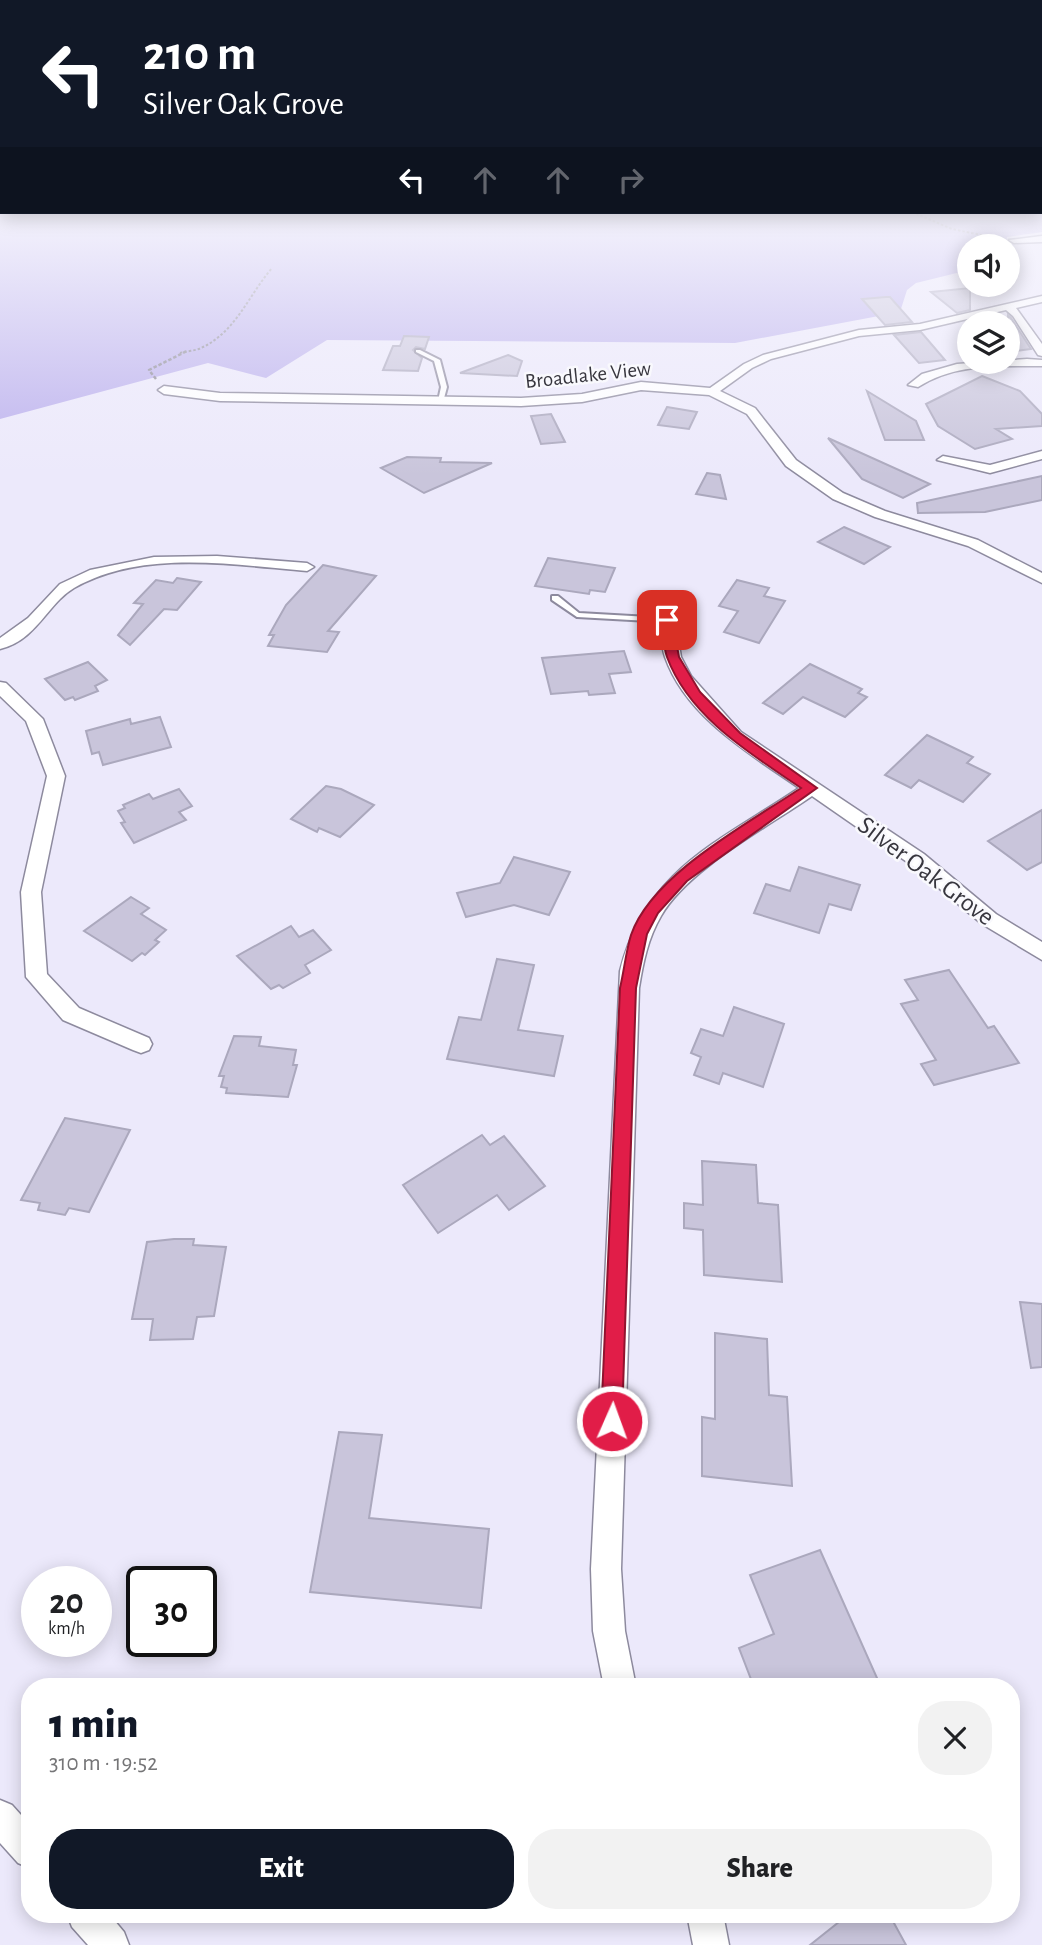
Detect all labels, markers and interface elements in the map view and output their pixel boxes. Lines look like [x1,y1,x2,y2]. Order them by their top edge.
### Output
icon: left [28,28,119,119]
text: 210 m [143,30,256,79]
text: Silver Oak Grove [143,88,344,120]
icon: left [393,161,431,199]
icon: ahead [466,161,504,199]
icon: ahead [539,161,577,199]
icon: right [612,161,650,199]
map controls [957,234,1020,374]
button: sound [957,234,1020,297]
button: layers [957,311,1020,374]
street label: Broadlake View [524,358,652,392]
pin [637,590,697,650]
icon: arrive [648,601,686,639]
street label: Silver Oak Grove [853,811,999,931]
position arrow [575,1384,649,1458]
speed limit sign: 30 [126,1566,217,1657]
text: 20 [49,1585,84,1620]
text: km/h [48,1620,85,1638]
button: close [918,1701,992,1775]
text: 1 min [49,1703,138,1745]
text: 310 m · 19:52 [49,1752,158,1775]
button: Exit [49,1829,514,1909]
button: Share [528,1829,992,1909]

